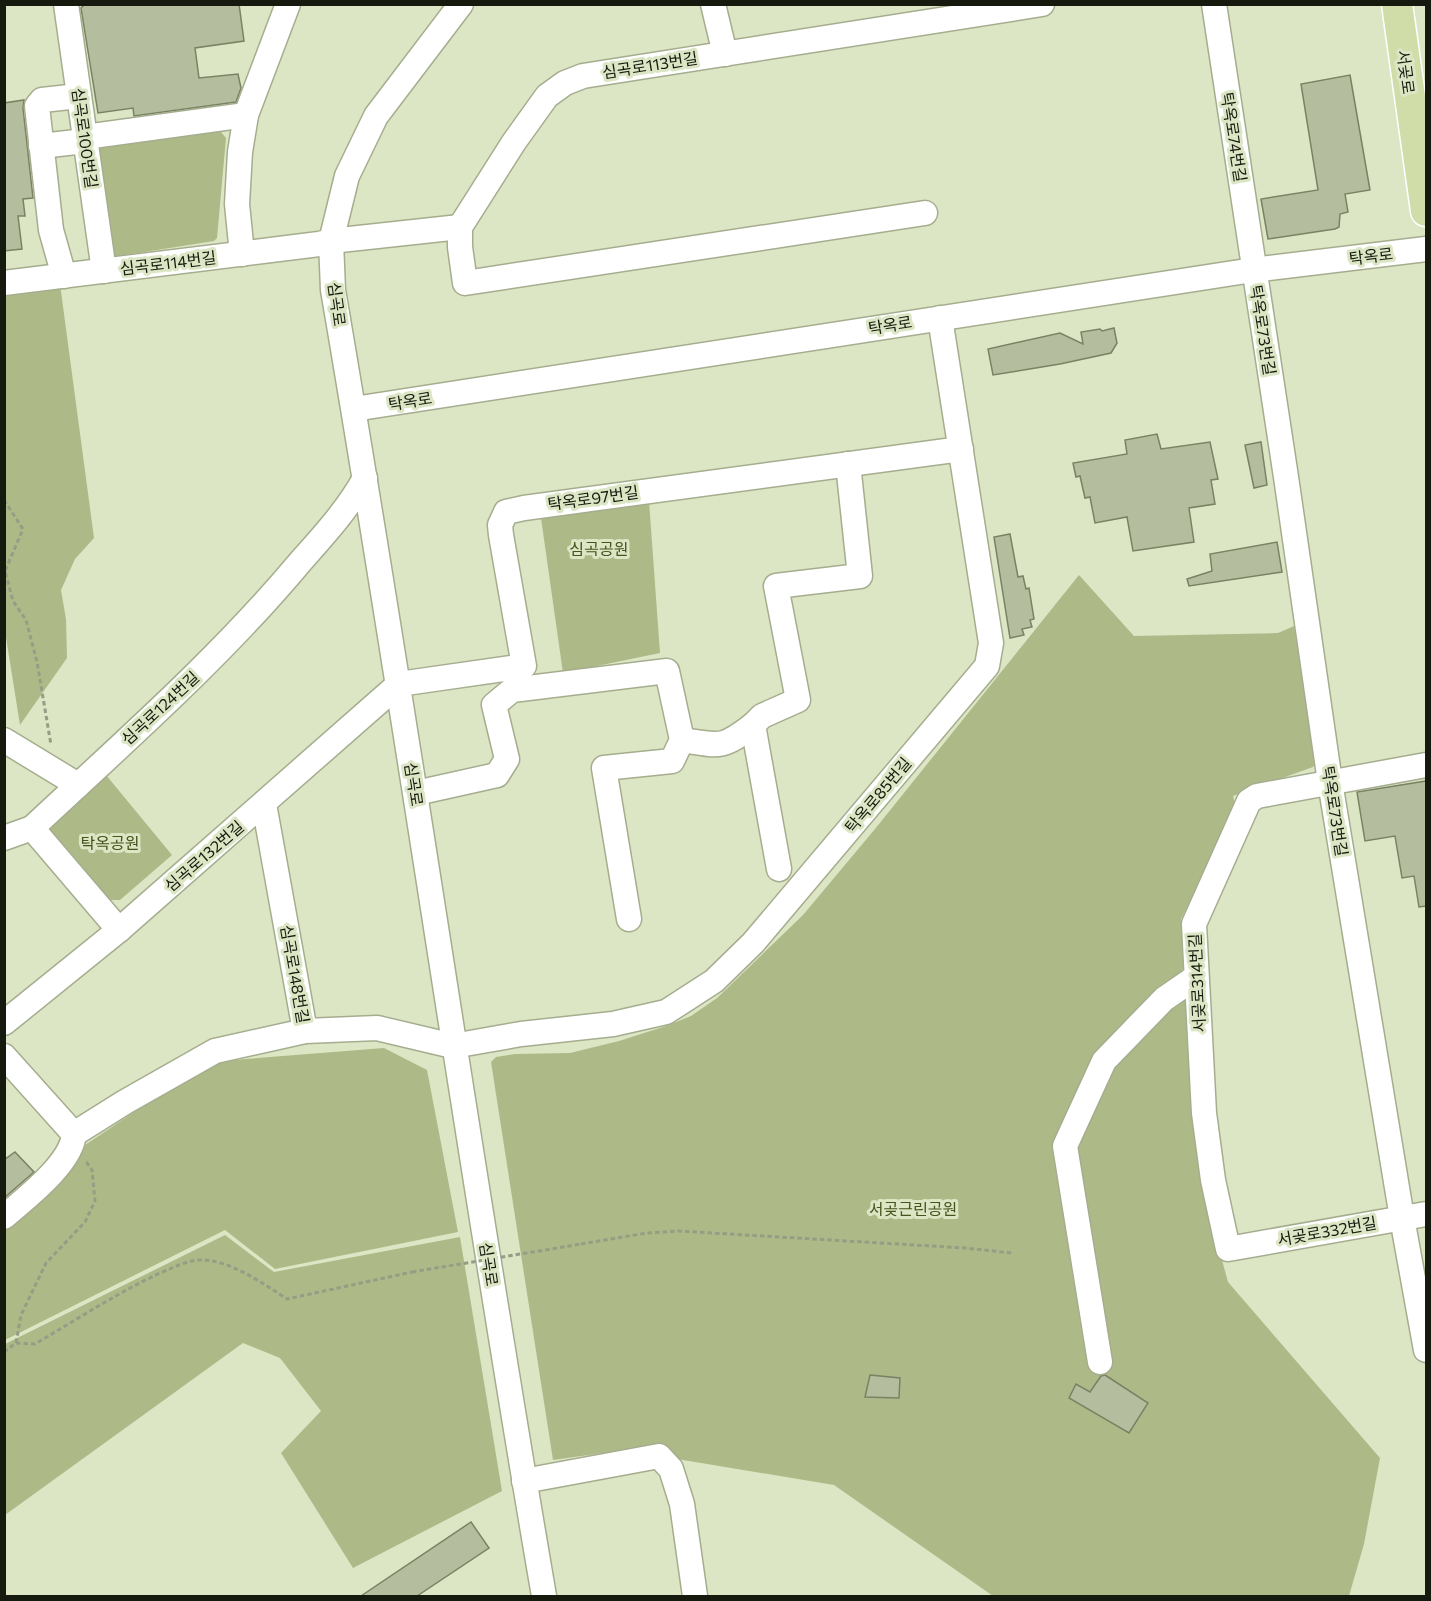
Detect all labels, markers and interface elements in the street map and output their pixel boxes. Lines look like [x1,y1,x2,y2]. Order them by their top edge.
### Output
street label: 심곡로113번길 [601,48,699,81]
street label: 서곶로 [1394,49,1419,95]
street label: 심곡로100번길 [69,86,102,189]
street label: 탁옥로74번길 [1218,91,1251,183]
street label: 탁옥로 [1348,243,1394,268]
street label: 심곡로114번길 [119,247,217,278]
street label: 심곡로 [325,281,350,327]
street label: 탁옥로73번길 [1247,283,1280,376]
street label: 탁옥로 [867,312,913,337]
street label: 탁옥로 [387,388,433,413]
street label: 탁옥로97번길 [546,482,640,513]
park label: 심곡공원 [570,539,628,558]
street label: 심곡로124번길 [117,667,202,748]
street label: 탁옥로85번길 [841,753,915,836]
street label: 심곡로 [402,761,427,807]
street label: 탁옥로73번길 [1319,764,1352,857]
street label: 심곡로132번길 [160,816,247,895]
park label: 탁옥공원 [81,833,139,852]
street label: 심곡로148번길 [277,923,314,1025]
street label: 서곶로314번길 [1184,933,1209,1033]
park label: 서곶근린공원 [869,1199,957,1218]
street label: 서곶로332번길 [1276,1212,1378,1249]
street label: 심곡로 [477,1241,502,1287]

